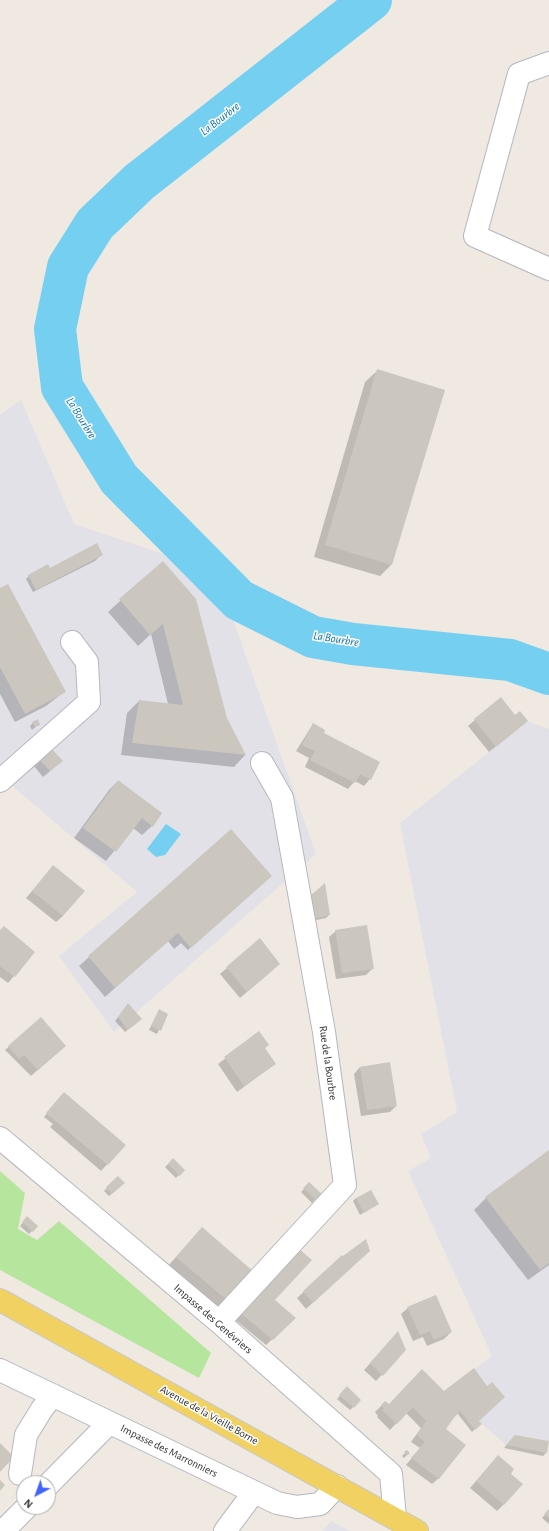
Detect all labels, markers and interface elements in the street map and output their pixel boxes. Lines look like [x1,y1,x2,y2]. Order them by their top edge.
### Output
water label: La Bourbre [197,99,243,139]
water label: La Bourbre [63,395,99,441]
water label: La Bourbre [312,628,360,650]
street label: Rue de la Bourbre [316,1025,340,1101]
street label: Impasse des Genévriers [171,1281,255,1357]
street label: Avenue de la Vieille Borne [158,1382,260,1448]
street label: Impasse des Marronniers [118,1422,220,1480]
north arrow [16,1475,56,1515]
text: N [22,1497,35,1510]

